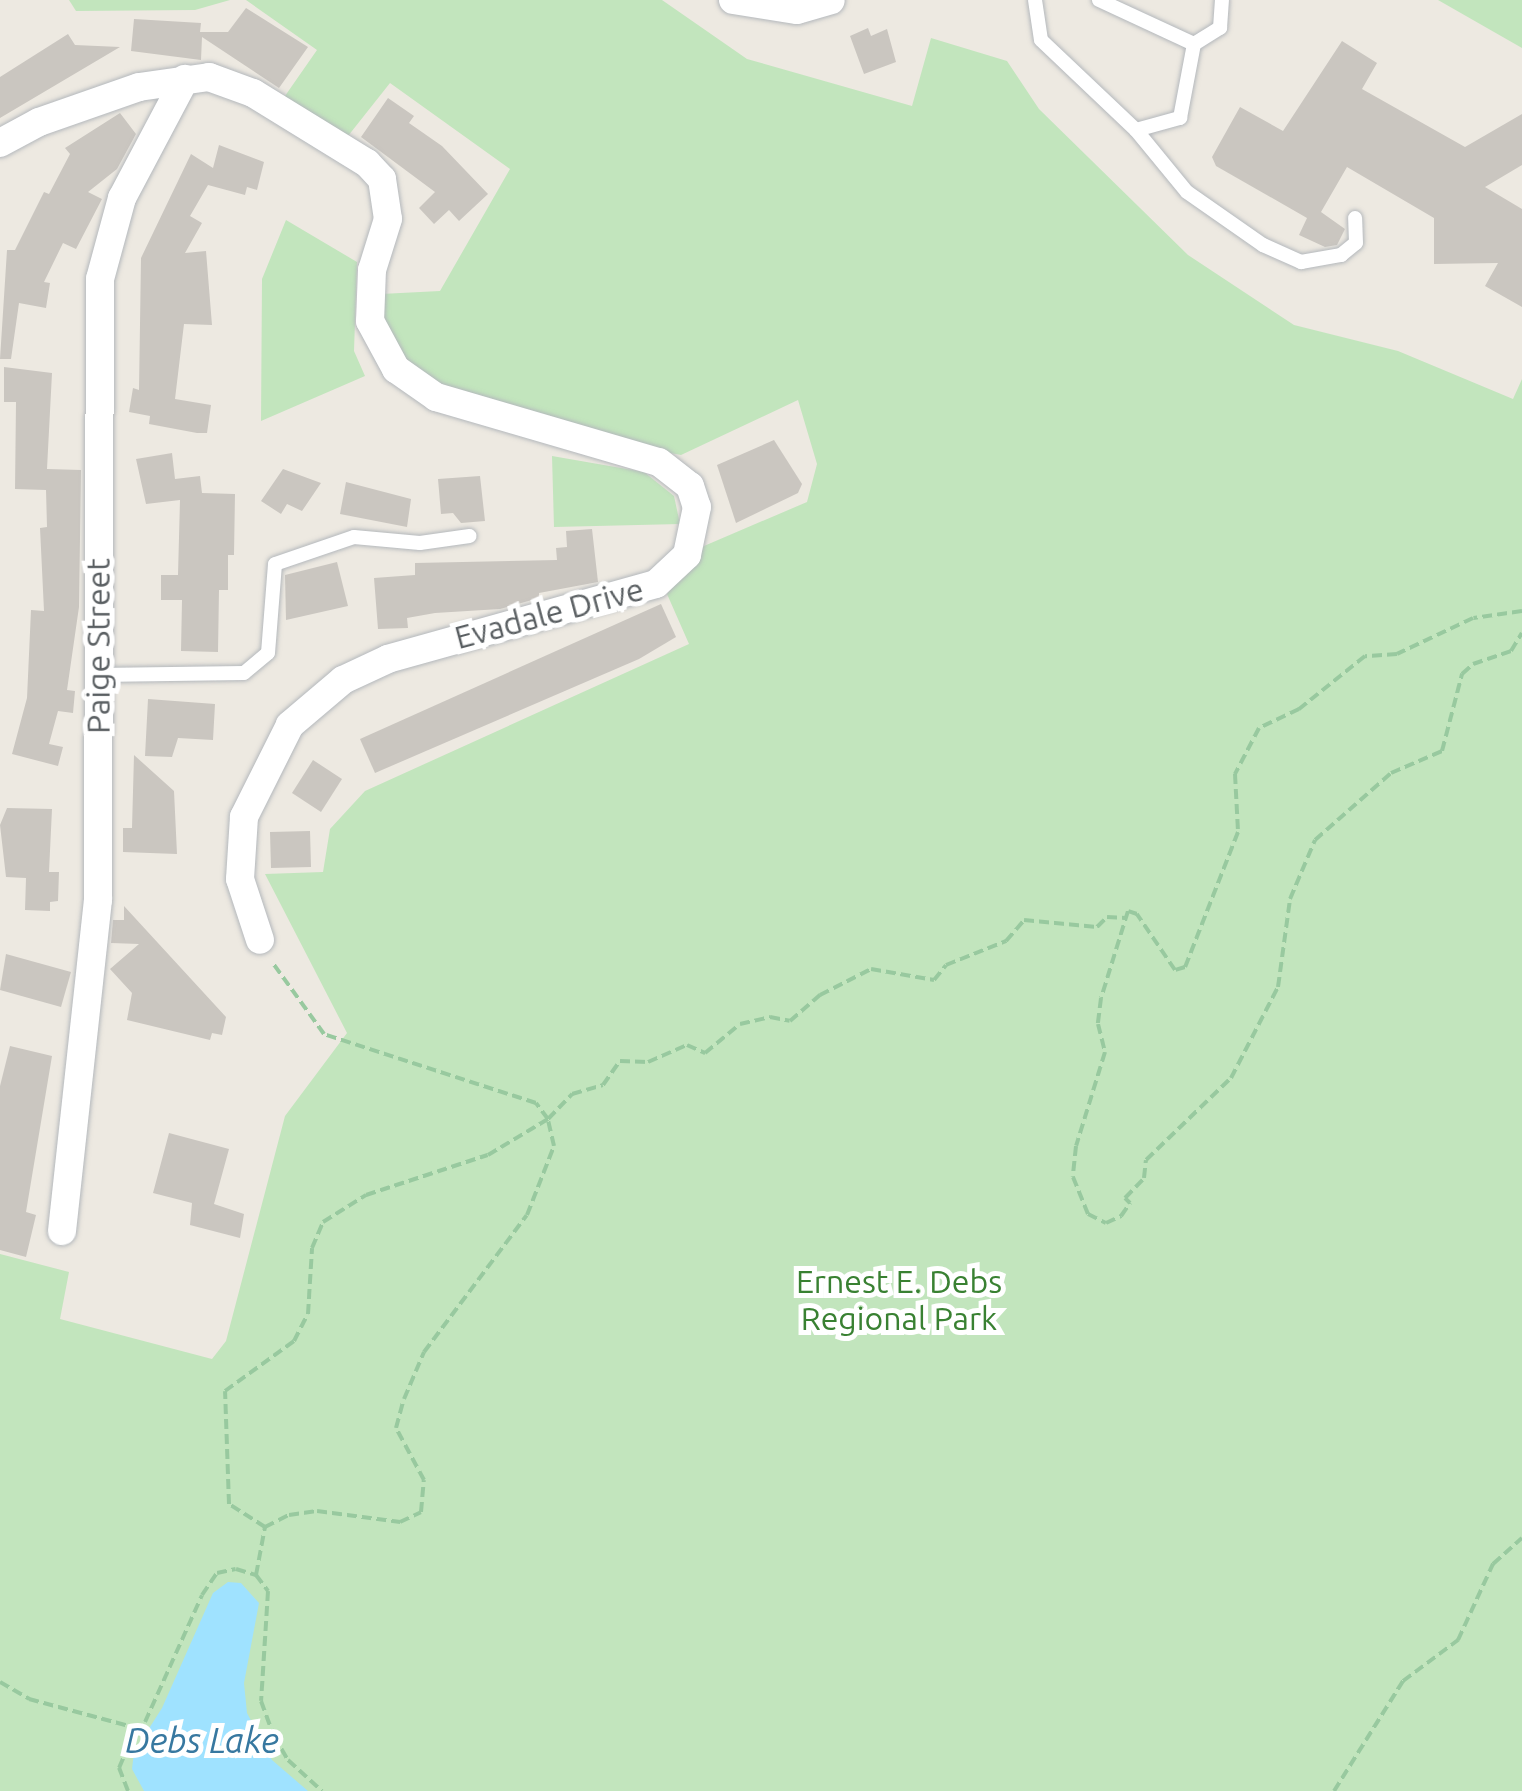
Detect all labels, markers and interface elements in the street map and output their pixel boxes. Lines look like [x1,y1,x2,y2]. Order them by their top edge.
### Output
street label: Paige Street [79,558,117,734]
street label: Evadale Drive [450,569,648,657]
park label: Ernest E. Debs Regional Park [796,1263,1002,1338]
water label: Debs Lake [125,1719,279,1761]

